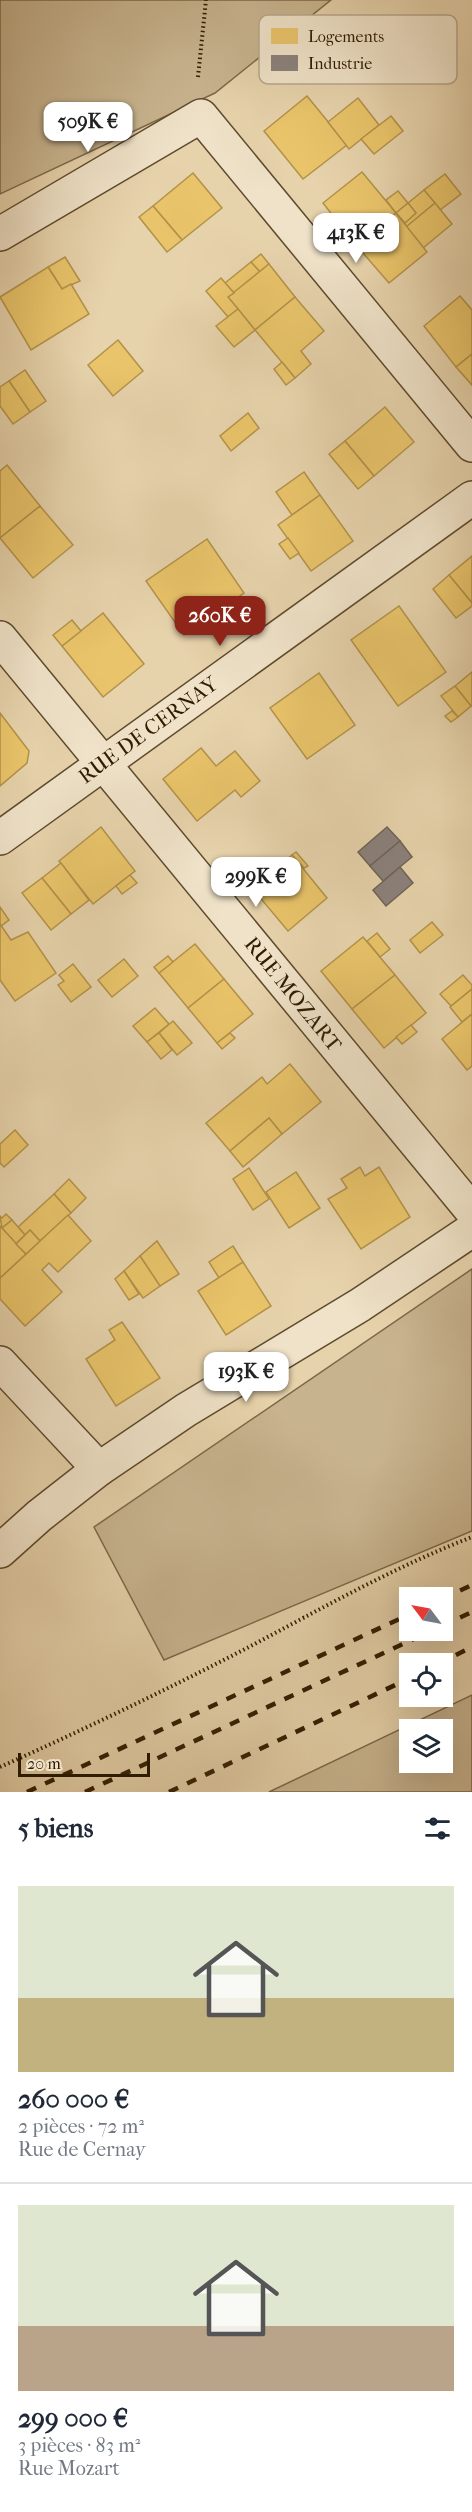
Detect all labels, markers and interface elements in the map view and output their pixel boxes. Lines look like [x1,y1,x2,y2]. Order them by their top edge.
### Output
legend [259,15,457,84]
text: Logements [308,27,384,46]
text: Industrie [308,54,372,73]
pin: 509K € [39,102,137,153]
text: 509K € [58,110,118,133]
pin: 413K € [307,213,405,264]
text: 413K € [327,221,385,244]
pin: 260K € [171,596,269,647]
text: 260K € [189,604,251,627]
street label: RUE DE CERNAY [74,671,223,789]
pin: 299K € [207,857,305,908]
text: 299K € [225,865,287,888]
street label: RUE MOZART [240,932,347,1057]
pin: 193K € [197,1352,295,1403]
text: 193K € [218,1360,274,1383]
north arrow [399,1587,453,1641]
map controls [399,1587,453,1773]
button: locate [399,1653,453,1707]
button: layers [399,1719,453,1773]
scale bar [18,1750,150,1778]
text: 20 m [27,1754,61,1773]
icon: filters [421,1812,454,1845]
text: 5 biens [18,1813,93,1844]
icon: home [182,1925,290,2033]
text: 260 000 € [18,2084,129,2115]
text: 2 pièces · 72 m² [18,2115,144,2138]
text: Rue de Cernay [18,2138,146,2161]
icon: home [182,2244,290,2352]
text: 299 000 € [18,2403,128,2434]
text: 3 pièces · 83 m² [18,2434,140,2457]
text: Rue Mozart [18,2457,120,2480]

